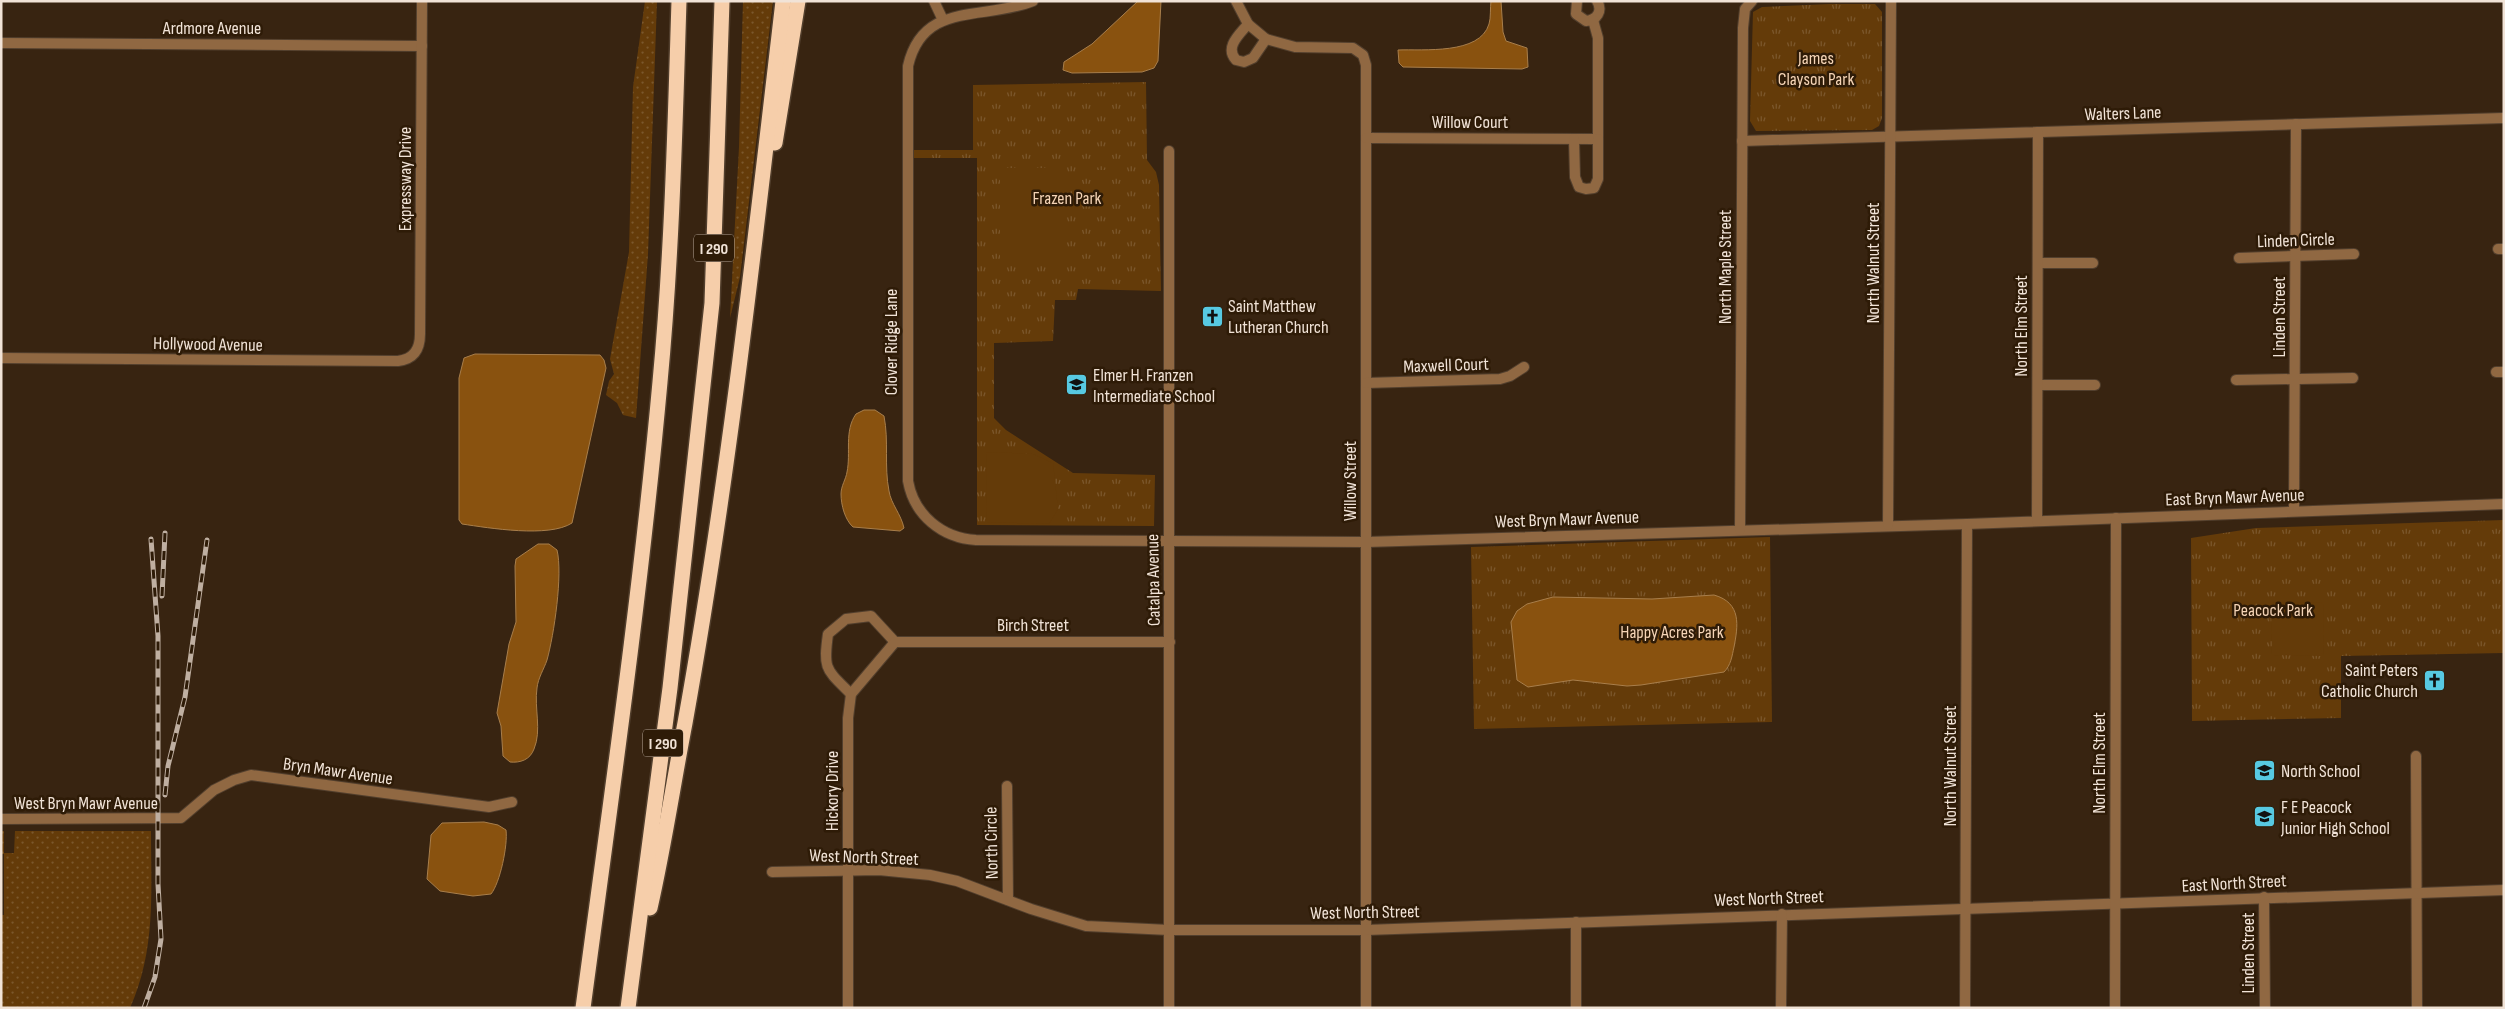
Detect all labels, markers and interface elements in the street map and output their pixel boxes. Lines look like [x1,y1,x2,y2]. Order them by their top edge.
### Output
street label: Ardmore Avenue [162,18,261,39]
park label: James Clayson Park [1778,48,1854,90]
street label: Walters Lane [2084,102,2162,125]
street label: Willow Court [1432,112,1509,133]
street label: Expressway Drive [395,127,416,231]
park label: Frazen Park [1033,188,1102,209]
street label: North Walnut Street [1863,202,1884,324]
street label: North Maple Street [1715,209,1736,324]
street label: Linden Circle [2257,229,2335,252]
road number: I 290 [694,234,734,262]
street label: North Elm Street [2011,275,2032,377]
street label: Linden Street [2269,276,2290,358]
street label: Clover Ridge Lane [881,289,902,395]
place label: Saint Matthew Lutheran Church [1228,296,1329,338]
church icon: Saint Matthew Lutheran Church [1200,304,1224,328]
street label: Hollywood Avenue [153,333,263,356]
street label: Maxwell Court [1403,353,1490,377]
place label: Elmer H. Franzen Intermediate School [1093,365,1215,407]
school or university icon: Elmer H. Franzen Intermediate School [1065,373,1089,397]
street label: Willow Street [1340,440,1361,521]
street label: East Bryn Mawr Avenue [2165,485,2305,510]
street label: West Bryn Mawr Avenue [1495,506,1639,533]
street label: Catalpa Avenue [1142,534,1165,626]
park label: Peacock Park [2233,600,2313,621]
street label: Birch Street [997,615,1069,636]
park label: Happy Acres Park [1620,622,1724,643]
place label: Saint Peters Catholic Church [2321,660,2418,702]
church icon: Saint Peters Catholic Church [2422,668,2446,692]
street label: North Walnut Street [1940,705,1961,827]
street label: North Elm Street [2089,712,2110,814]
road number: I 290 [643,730,683,756]
street label: Hickory Drive [822,751,843,831]
street label: Bryn Mawr Avenue [282,753,394,790]
school or university icon: North School [2253,759,2277,783]
place label: North School [2281,761,2360,782]
street label: West Bryn Mawr Avenue [14,793,158,814]
place label: F E Peacock Junior High School [2280,797,2390,839]
school or university icon: F E Peacock Junior High School [2253,805,2277,829]
street label: North Circle [980,806,1003,880]
street label: West North Street [809,845,920,870]
street label: East North Street [2181,870,2287,897]
street label: West North Street [1714,886,1825,911]
street label: West North Street [1310,901,1420,924]
street label: Linden Street [2238,912,2259,994]

